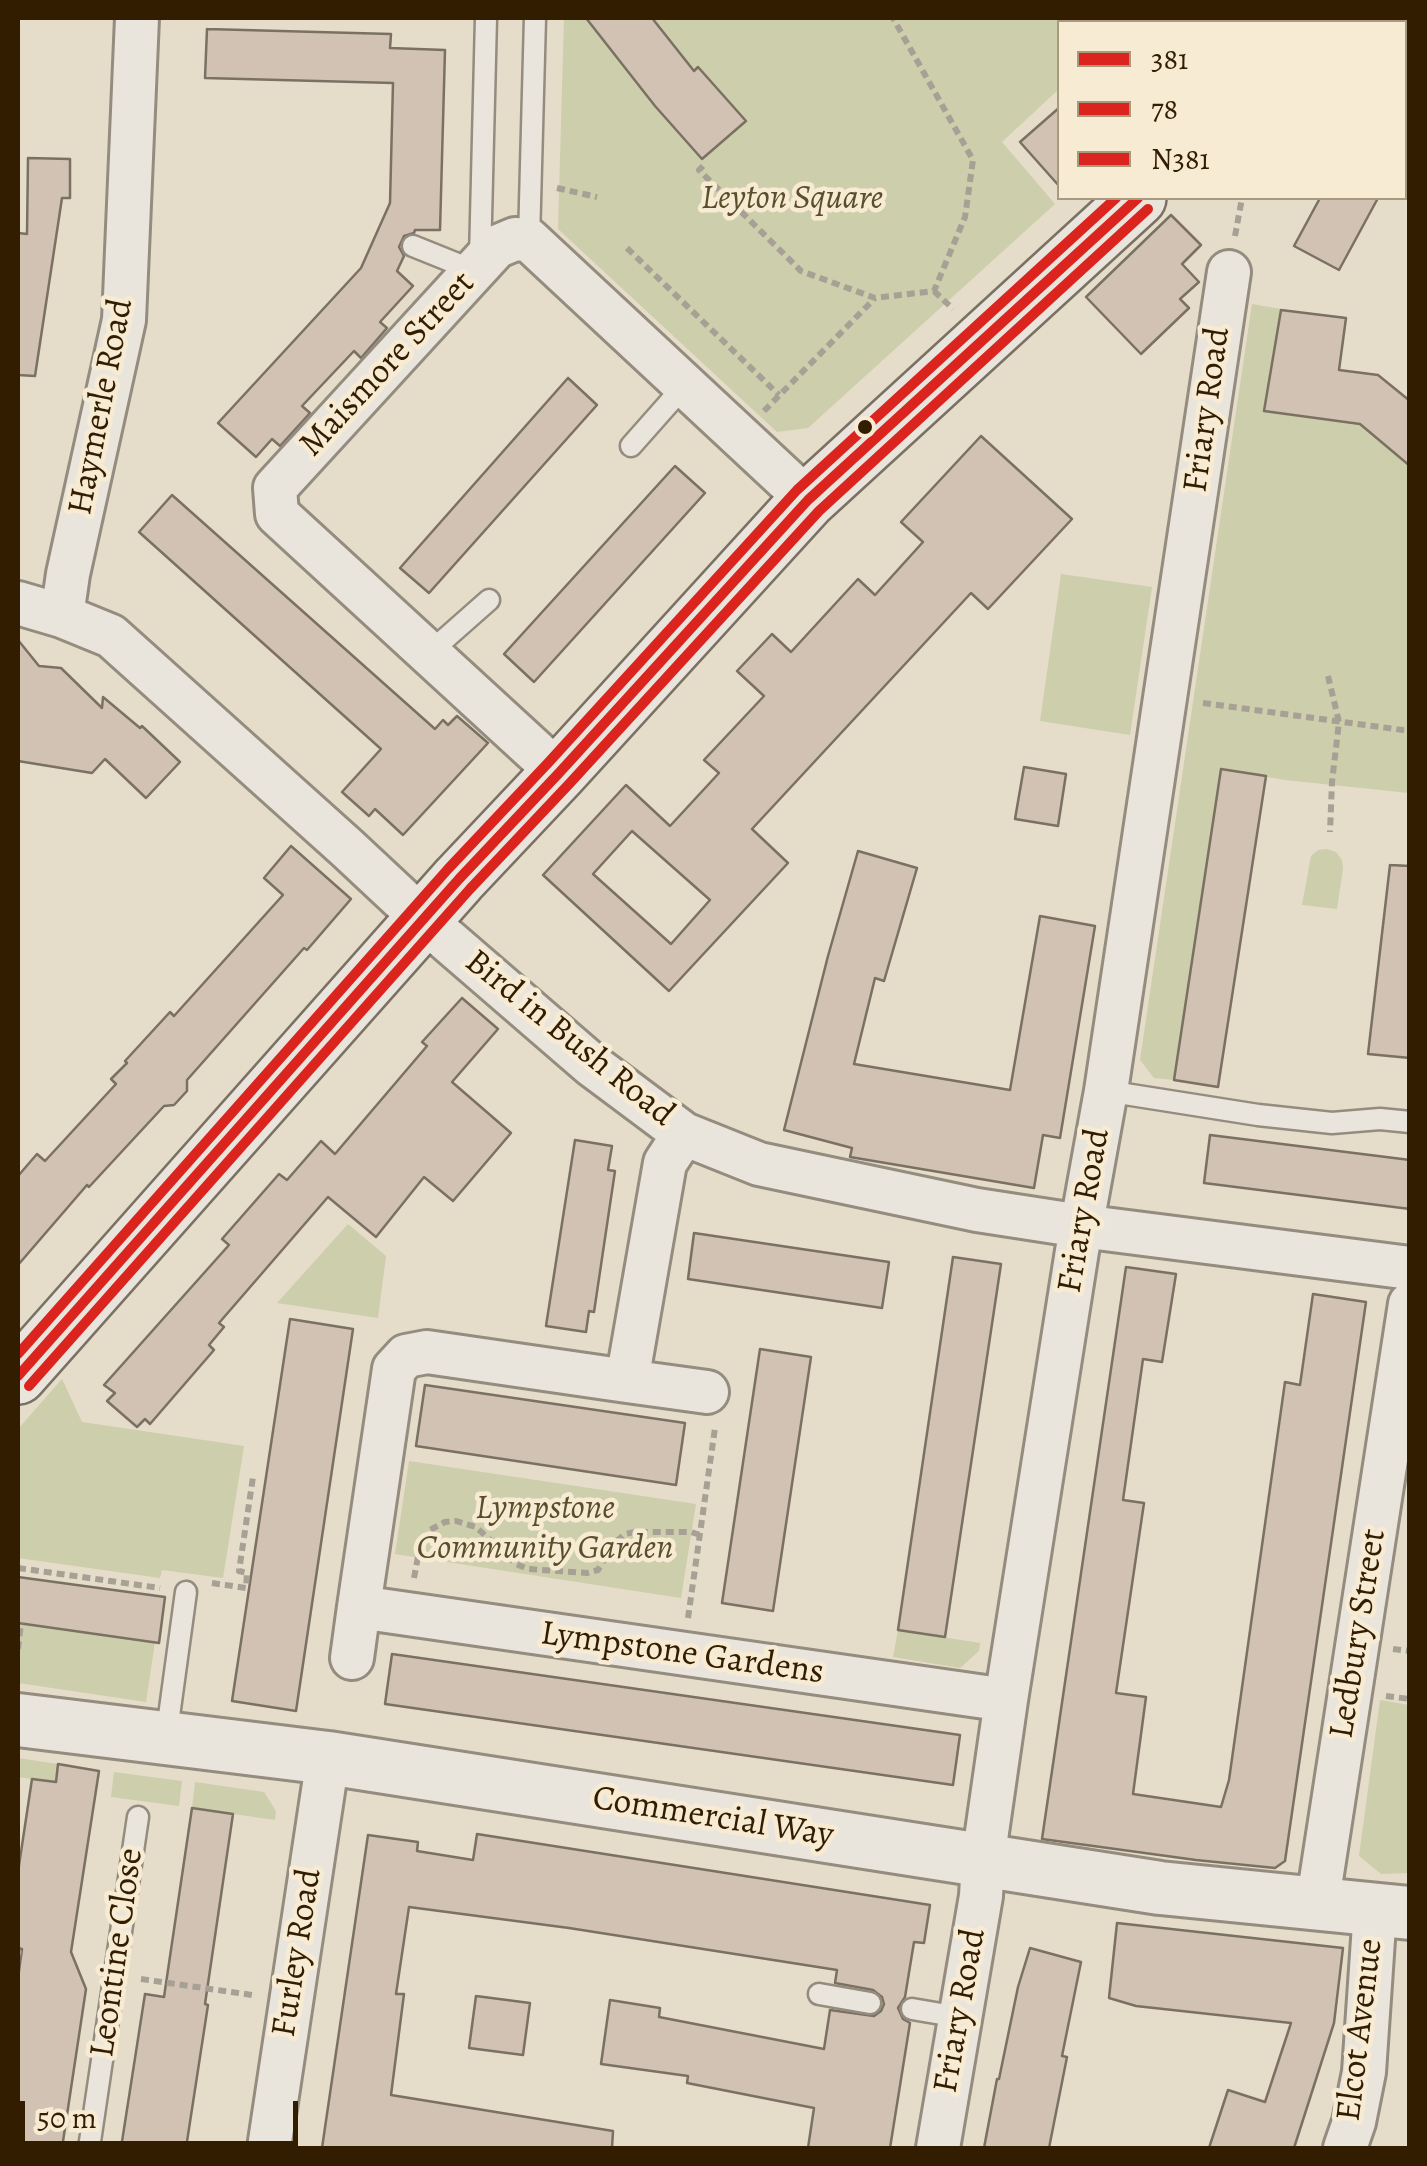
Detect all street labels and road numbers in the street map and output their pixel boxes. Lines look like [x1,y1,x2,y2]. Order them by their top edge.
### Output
street label: Maismore Street [292,264,484,466]
street label: Haymerle Road [60,295,144,519]
street label: Friary Road [1176,325,1240,495]
street label: Bird in Bush Road [456,942,682,1136]
street label: Friary Road [1050,1126,1120,1296]
street label: Ledbury Street [1322,1526,1396,1742]
street label: Lympstone Gardens [538,1613,826,1695]
street label: Commercial Way [590,1778,836,1858]
street label: Leontine Close [83,1846,153,2060]
street label: Furley Road [264,1866,332,2040]
street label: Friary Road [926,1926,996,2096]
street label: Elcot Avenue [1329,1936,1393,2124]

